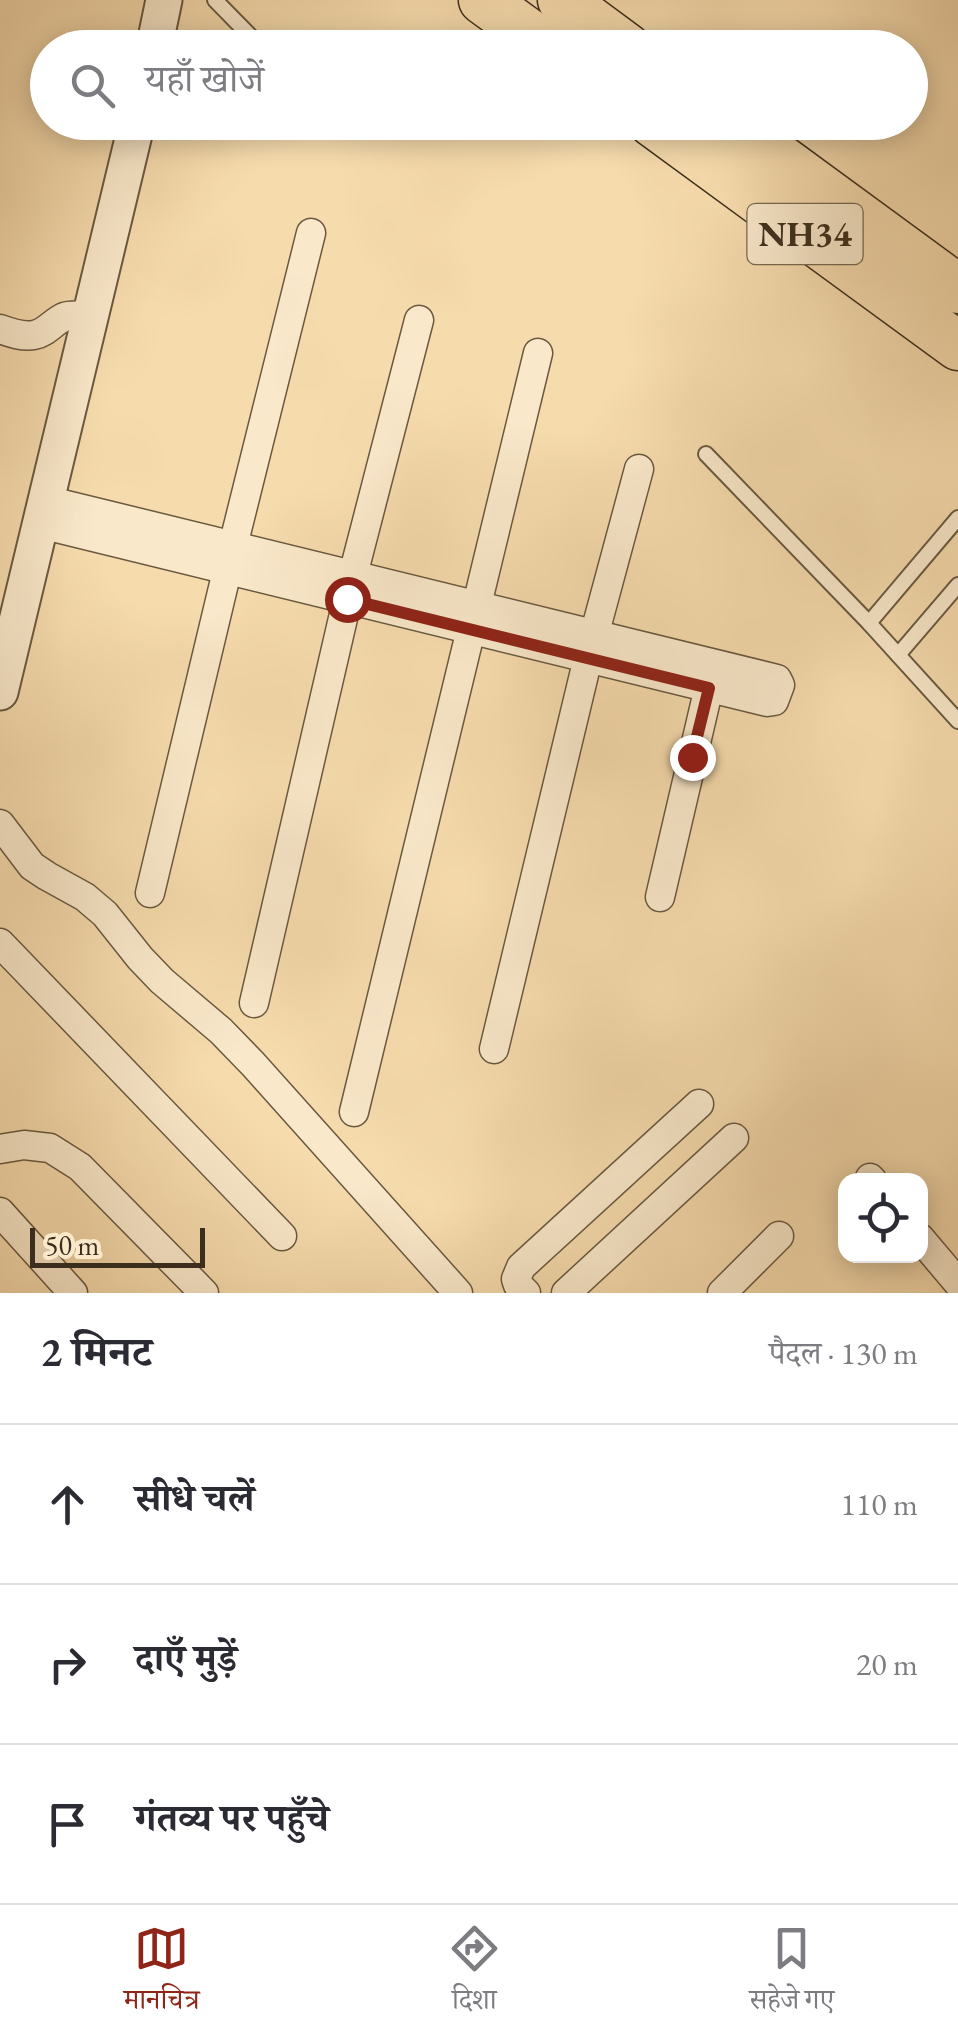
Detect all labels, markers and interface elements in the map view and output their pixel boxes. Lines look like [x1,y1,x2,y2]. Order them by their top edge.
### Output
search box [30,30,928,140]
text: यहाँ खोजें [145,54,264,103]
icon: search [65,58,120,113]
road number: NH34 [748,204,862,264]
route start [325,577,371,623]
route end [670,735,716,781]
map controls [838,1173,928,1263]
button: locate [838,1173,928,1263]
scale bar [30,1223,205,1268]
text: 50 m [45,1227,99,1263]
text: 2 मिनट [40,1324,152,1379]
text: पैदल · 130 m [769,1332,918,1374]
text: सीधे चलें [135,1473,254,1522]
icon: ahead [40,1477,95,1532]
text: 110 m [841,1483,918,1525]
text: दाएँ मुड़ें [135,1633,237,1682]
icon: right [40,1637,95,1692]
text: 20 m [856,1643,918,1685]
text: गंतव्य पर पहुँचे [135,1793,329,1842]
icon: arrive [40,1797,95,1852]
tab: मानचित्र [124,1921,200,2027]
tab: दिशा [447,1921,502,2027]
tab: सहेजे गए [749,1921,834,2027]

